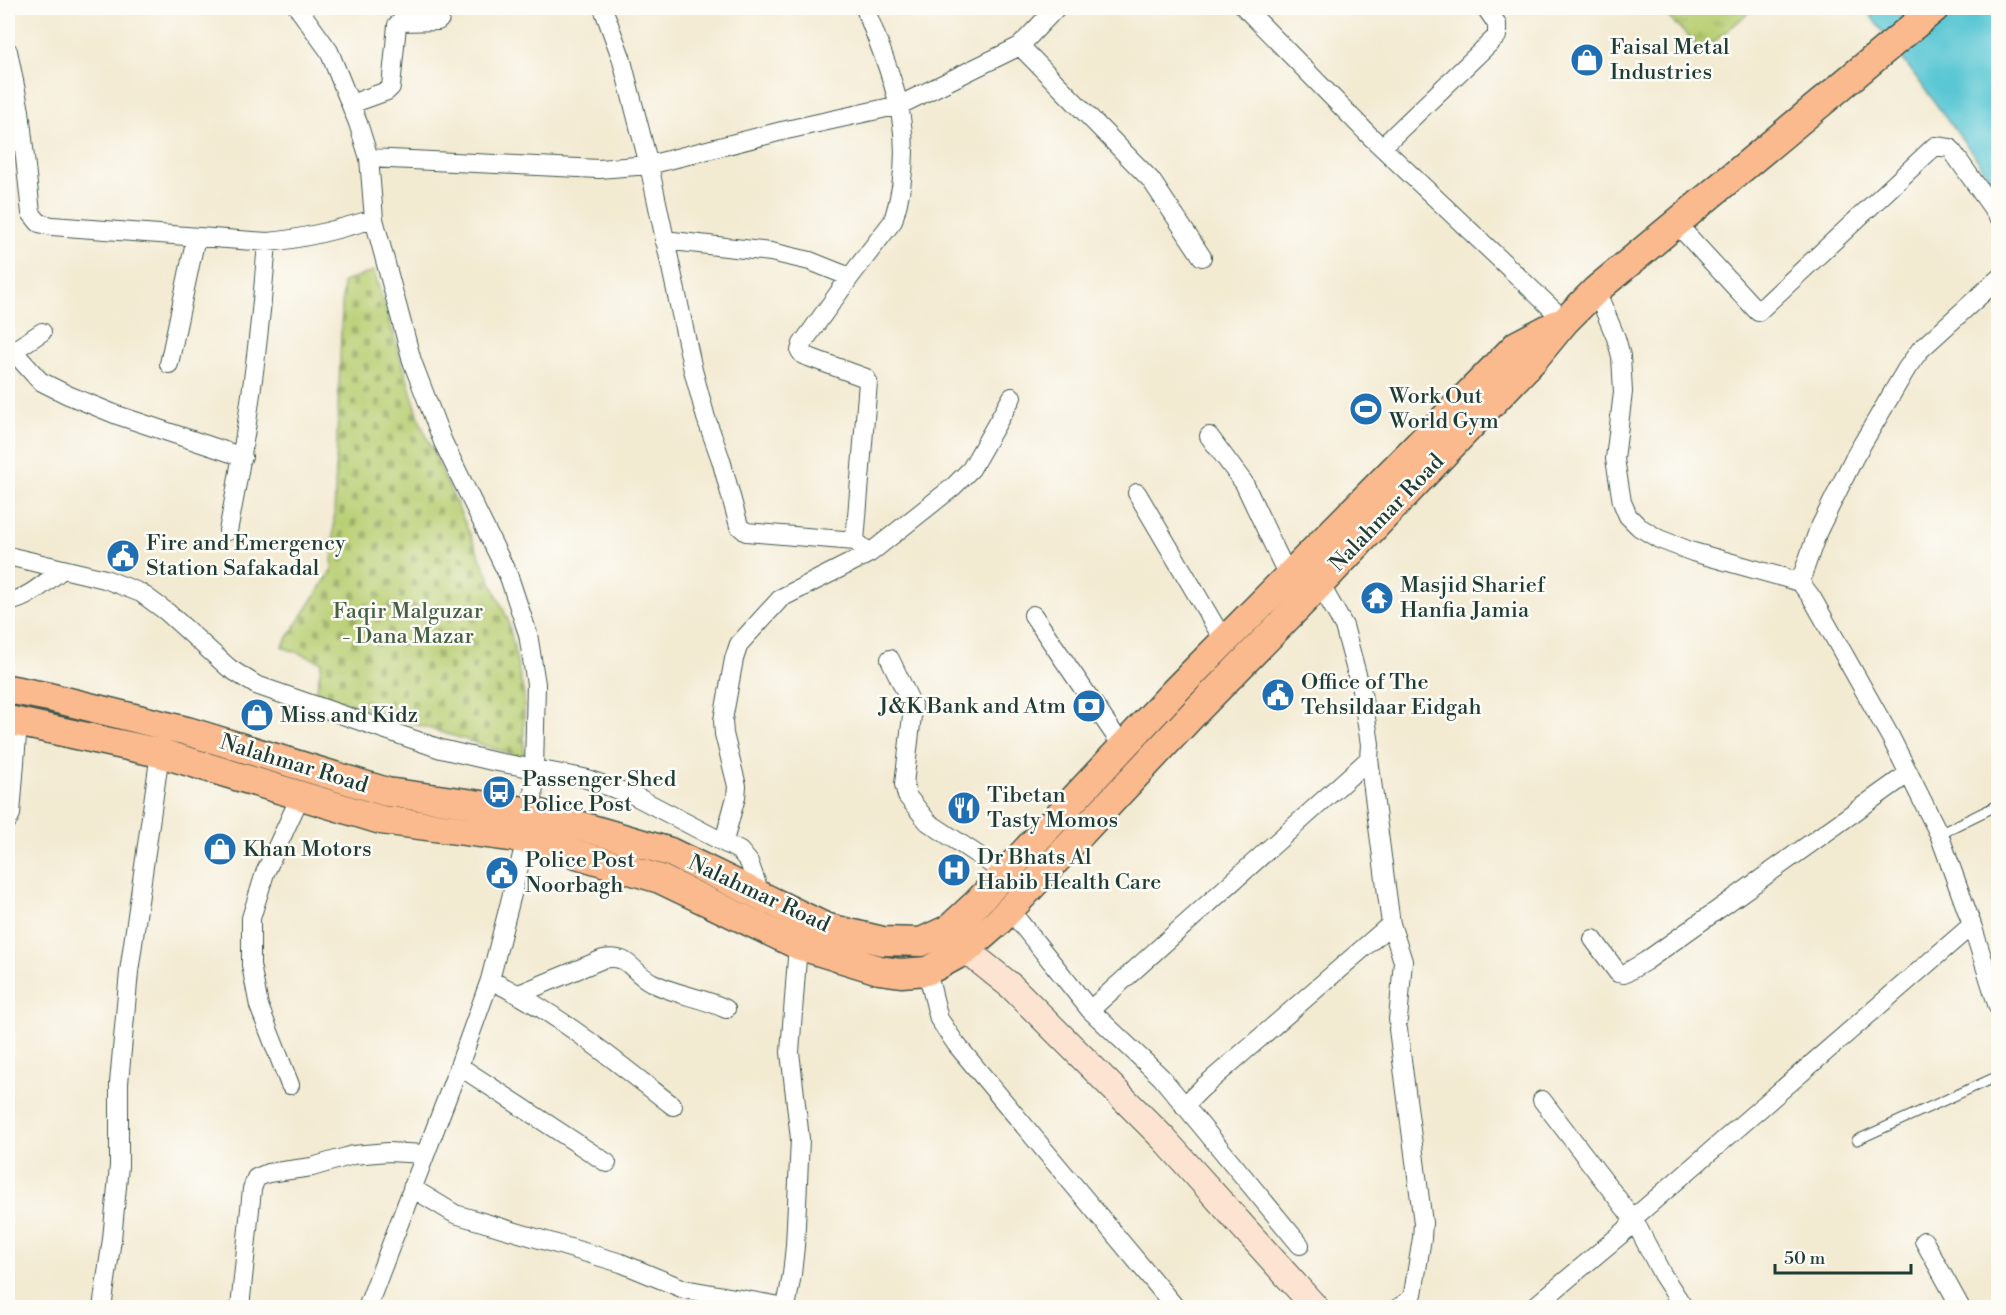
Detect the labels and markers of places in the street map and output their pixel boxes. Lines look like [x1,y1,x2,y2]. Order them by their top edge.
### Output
place label: Faisal Metal Industries [1610,34,1730,86]
shop icon: Faisal Metal Industries [1569,42,1605,78]
place label: Work Out World Gym [1388,383,1499,435]
sports icon: Work Out World Gym [1348,391,1384,427]
place label: Fire and Emergency Station Safakadal [146,530,346,582]
public building icon: Fire and Emergency Station Safakadal [105,538,141,574]
place label: Masjid Sharief Hanfia Jamia [1400,572,1546,624]
temple icon: Masjid Sharief Hanfia Jamia [1359,580,1395,616]
place label: Office of The Tehsildaar Eidgah [1301,669,1482,721]
public building icon: Office of The Tehsildaar Eidgah [1260,677,1296,713]
bank icon: J&K Bank and Atm [1071,688,1107,724]
place label: J&K Bank and Atm [878,693,1066,720]
shop icon: Miss and Kidz [239,697,275,733]
place label: Miss and Kidz [280,702,418,729]
place label: Passenger Shed Police Post [522,766,677,818]
bus stop icon: Passenger Shed Police Post [481,774,517,810]
place label: Tibetan Tasty Momos [987,782,1118,834]
restaurant icon: Tibetan Tasty Momos [946,790,982,826]
shop icon: Khan Motors [202,831,238,867]
place label: Khan Motors [243,836,372,863]
place label: Dr Bhats Al Habib Health Care [977,844,1161,896]
place label: Police Post Noorbagh [525,847,635,899]
hospital icon: Dr Bhats Al Habib Health Care [936,852,972,888]
public building icon: Police Post Noorbagh [484,855,520,891]

